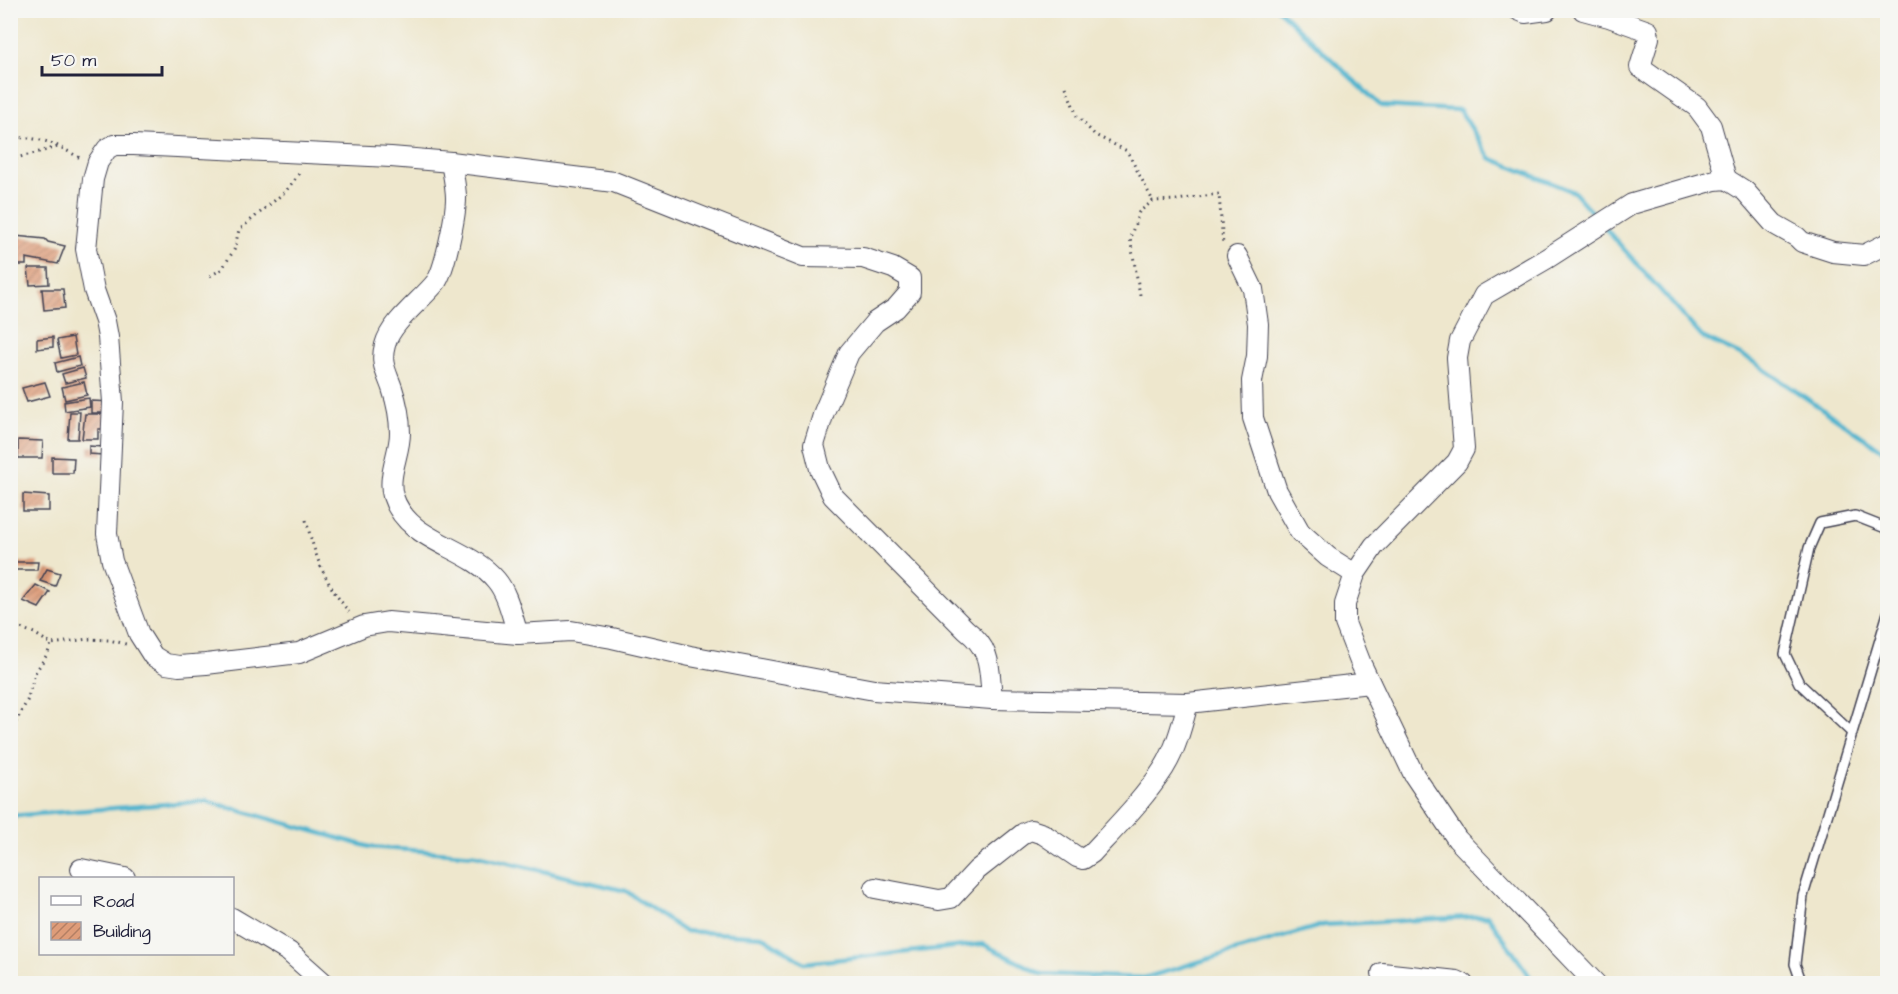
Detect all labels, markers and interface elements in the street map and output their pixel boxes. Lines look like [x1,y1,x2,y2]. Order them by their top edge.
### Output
scale bar [42,39,162,77]
text: 50 m [51,48,96,73]
legend [39,877,234,955]
text: Road [93,889,134,914]
text: Building [93,919,151,945]

